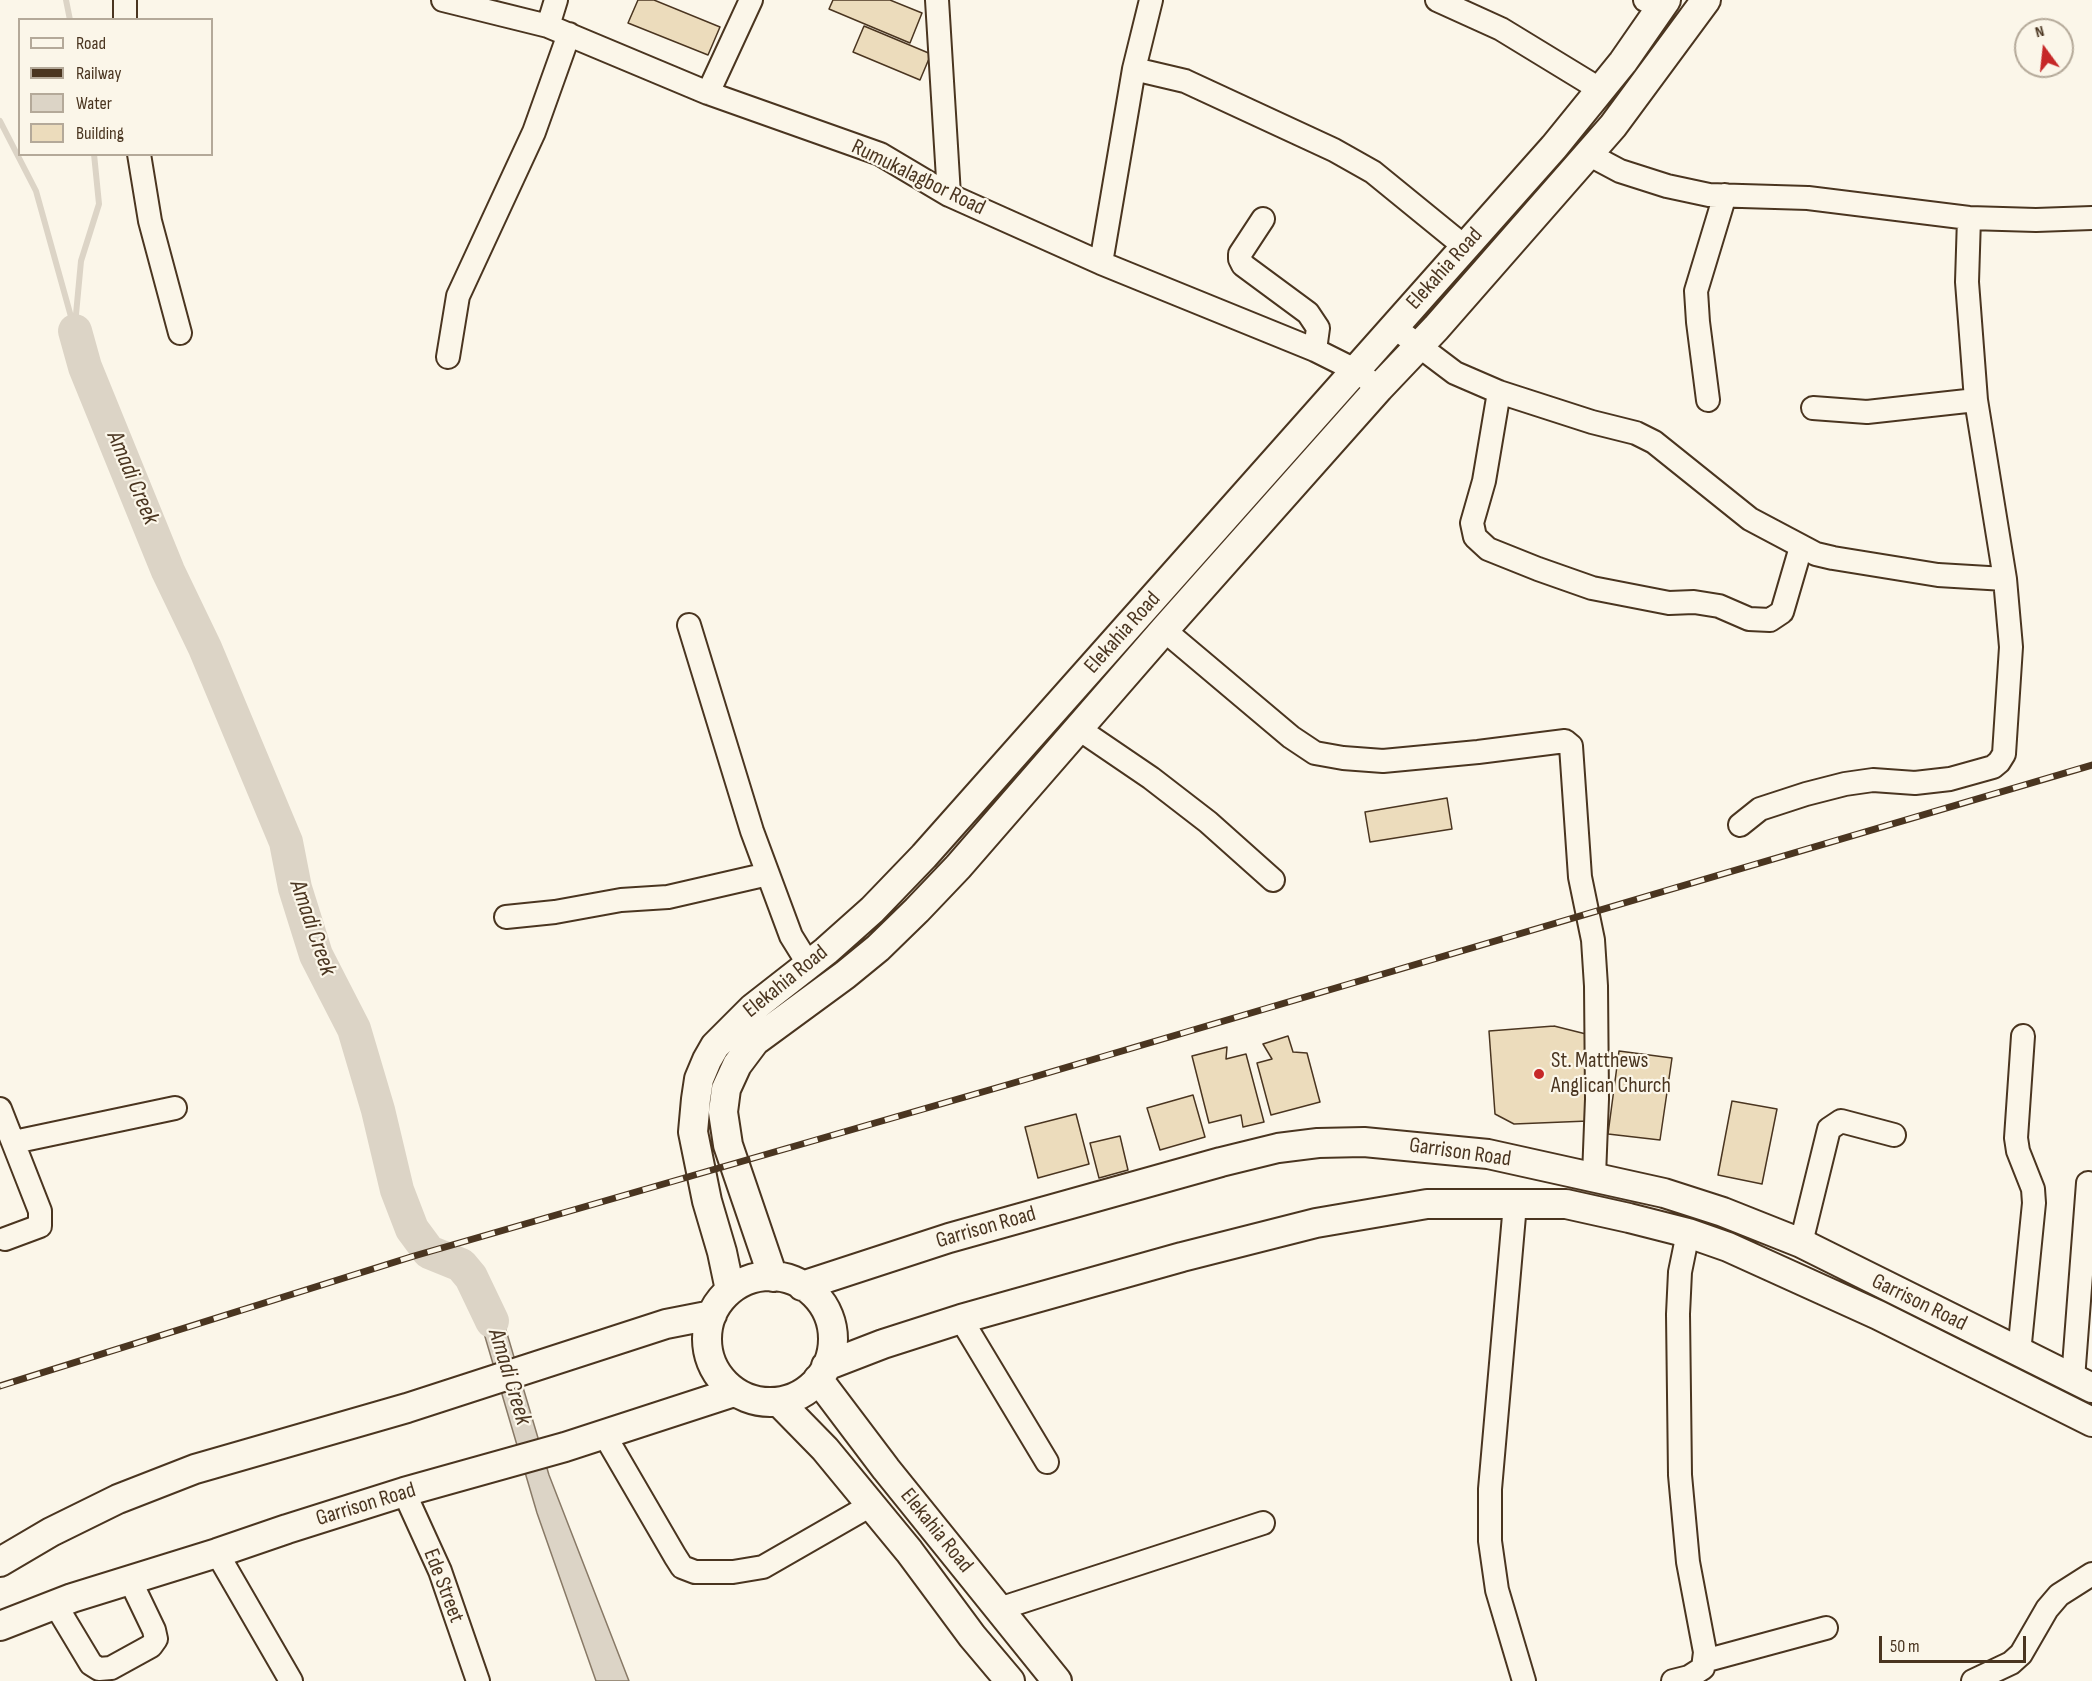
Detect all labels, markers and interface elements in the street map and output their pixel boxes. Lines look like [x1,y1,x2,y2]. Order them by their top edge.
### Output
legend [18,18,213,156]
north arrow [2014,18,2074,78]
text: N [2033,22,2046,42]
text: Road [76,33,106,54]
text: Railway [76,63,121,84]
text: Water [76,93,112,114]
text: Building [76,123,124,144]
street label: Rumukalagbor Road [847,134,989,222]
street label: Elekahia Road [1401,223,1489,315]
water label: Amadi Creek [99,427,165,529]
street label: Elekahia Road [1079,587,1167,679]
water label: Amadi Creek [282,877,342,979]
street label: Elekahia Road [738,940,834,1024]
place label: St. Matthews Anglican Church [1551,1048,1671,1100]
marker: St. Matthews Anglican Church [1532,1067,1546,1081]
street label: Garrison Road [1407,1133,1513,1173]
street label: Garrison Road [933,1201,1039,1255]
street label: Garrison Road [1867,1269,1971,1337]
water label: Amadi Creek [481,1326,537,1428]
street label: Garrison Road [313,1477,419,1533]
street label: Elekahia Road [894,1483,978,1579]
street label: Ede Street [417,1545,469,1627]
scale bar [1882,1624,2029,1662]
text: 50 m [1890,1636,1920,1657]

